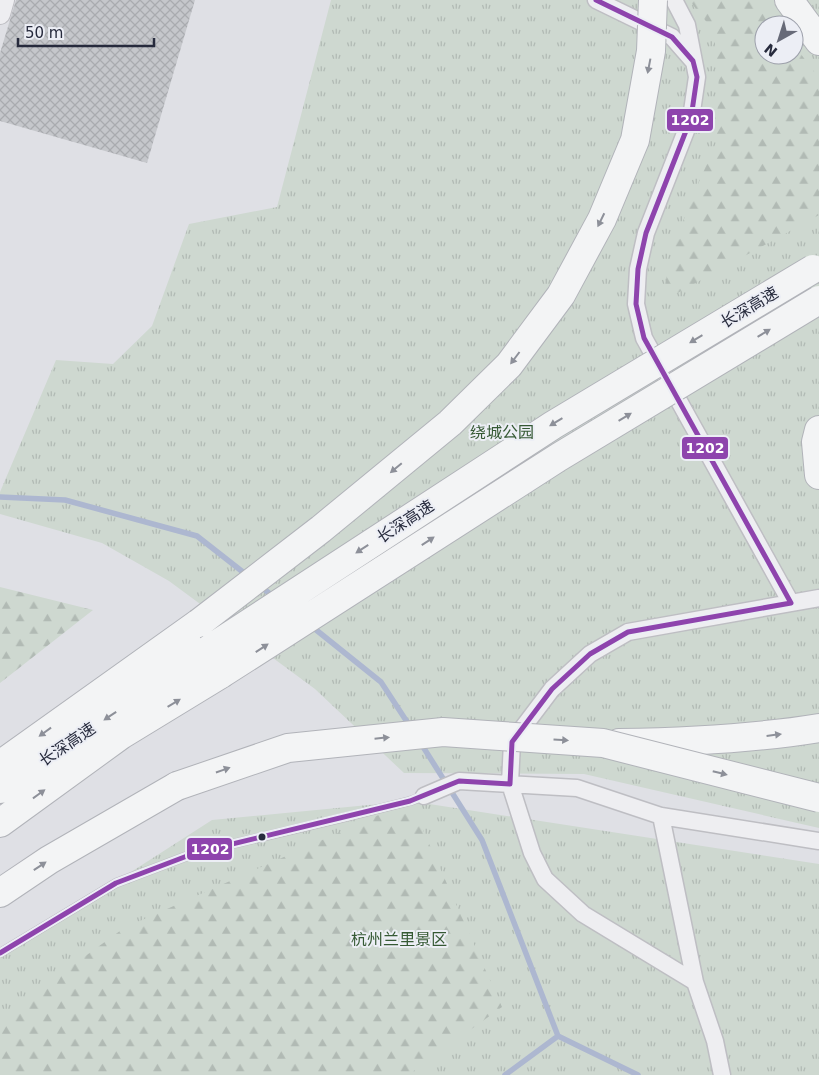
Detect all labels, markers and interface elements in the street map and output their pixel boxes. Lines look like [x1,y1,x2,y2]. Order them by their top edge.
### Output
scale bar [18,15,154,47]
north arrow [754,15,804,65]
text: 50 m [25,24,63,42]
text: N [761,40,780,60]
one-way arrow [644,58,652,74]
line badge: 1202 [666,108,714,132]
text: 1202 [671,112,709,128]
one-way arrow [597,213,605,228]
street label: 长深高速 [717,283,782,332]
one-way arrow [757,329,770,338]
one-way arrow [688,335,703,343]
one-way arrow [510,351,520,365]
one-way arrow [618,413,631,422]
one-way arrow [550,418,563,427]
park label: 绕城公园 [470,423,534,442]
line badge: 1202 [681,436,729,460]
text: 1202 [686,440,724,456]
one-way arrow [389,462,402,473]
street label: 长深高速 [373,496,437,547]
one-way arrow [421,536,435,546]
one-way arrow [355,545,368,554]
one-way arrow [255,643,268,652]
one-way arrow [167,698,180,707]
one-way arrow [103,711,116,721]
street label: 长深高速 [35,719,99,770]
one-way arrow [39,727,52,737]
one-way arrow [766,730,782,738]
one-way arrow [374,734,390,742]
one-way arrow [553,737,569,745]
one-way arrow [216,766,231,773]
one-way arrow [712,769,727,777]
one-way arrow [33,789,46,799]
unlabelled marker [257,832,267,842]
line badge: 1202 [186,837,233,861]
text: 1202 [191,841,229,857]
one-way arrow [34,861,47,871]
park label: 杭州兰里景区 [351,930,447,949]

